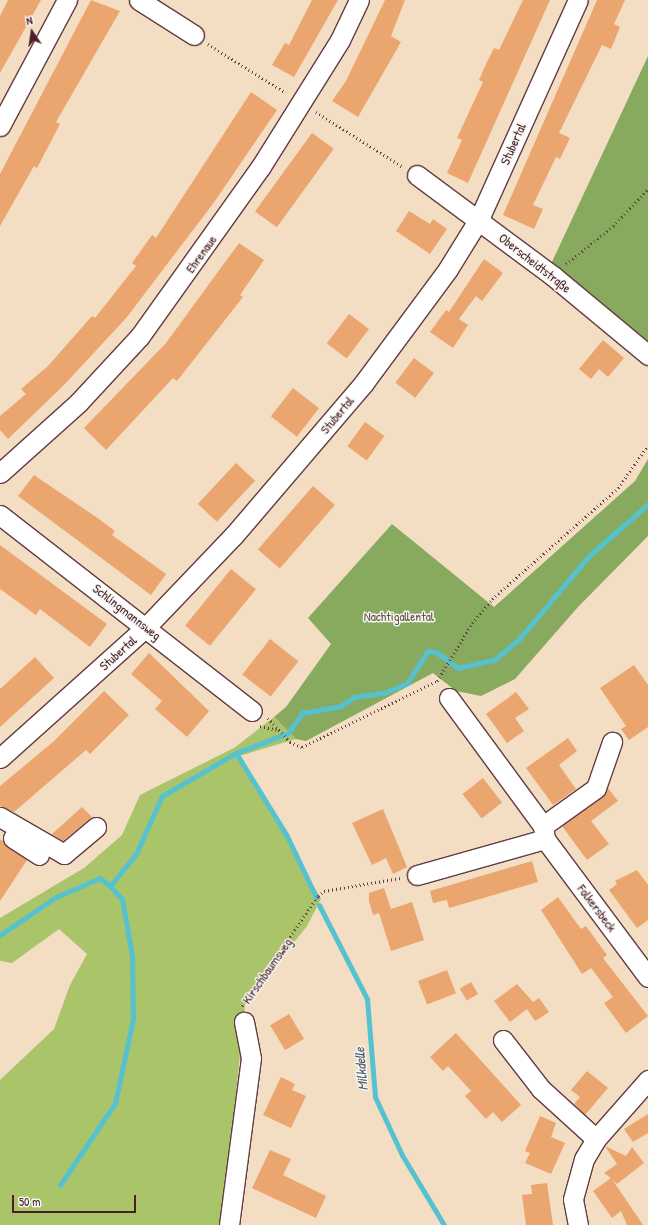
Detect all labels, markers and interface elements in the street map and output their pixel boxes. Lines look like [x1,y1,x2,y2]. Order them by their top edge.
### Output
north arrow [12,12,52,52]
text: N [25,13,34,28]
street label: Stubertal [497,121,529,167]
street label: Oberscheidtstraße [496,230,574,296]
street label: Ehrenaue [182,232,220,276]
street label: Stubertal [317,393,357,437]
street label: Schlingmannsweg [90,581,164,643]
park label: Nachtigallental [364,608,434,624]
street label: Stubertal [96,632,140,674]
street label: Folkersbeck [574,881,620,935]
street label: Kirschbaumsweg [239,935,295,1007]
water label: Milkdelle [351,1047,371,1091]
scale bar [14,1187,138,1213]
text: 50 m [19,1193,40,1210]

